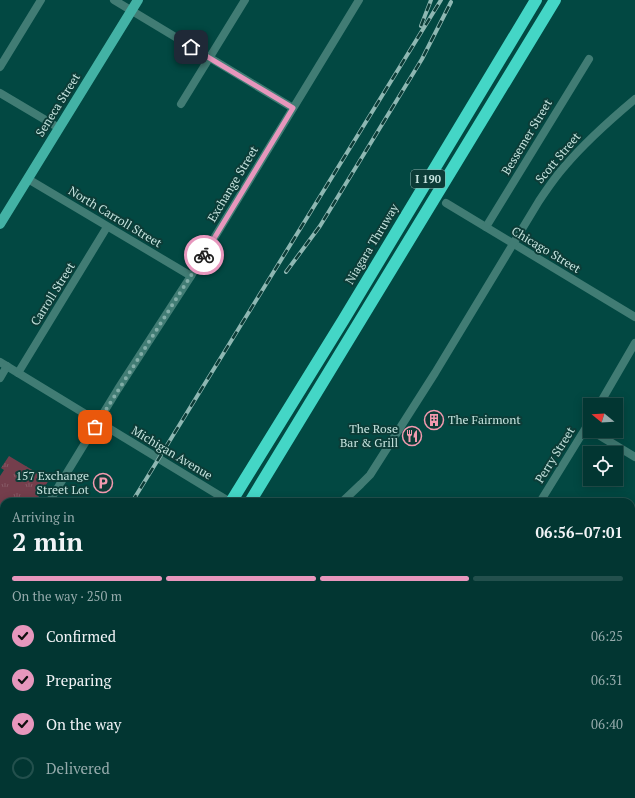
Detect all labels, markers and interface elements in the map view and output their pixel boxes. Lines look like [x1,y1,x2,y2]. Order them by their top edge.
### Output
pin [174,30,208,64]
icon: home [180,36,202,58]
street label: Seneca Street [32,70,83,139]
street label: Bessemer Street [498,96,555,177]
street label: Scott Street [532,129,584,186]
street label: Exchange Street [204,142,261,225]
road number: I 190 [411,170,445,188]
street label: North Carroll Street [66,183,165,251]
street label: Niagara Thruway [342,200,402,287]
street label: Chicago Street [509,223,584,276]
courier [184,235,224,275]
icon: bike [193,244,215,266]
street label: Carroll Street [27,259,78,328]
north arrow [583,398,623,438]
map controls [583,398,623,486]
building icon: The Fairmont [423,409,445,431]
pin [78,410,112,444]
place label: The Fairmont [448,412,521,427]
icon: bag [84,416,106,438]
place label: The Rose Bar & Grill [340,421,398,450]
street label: Michigan Avenue [129,423,215,483]
street label: Perry Street [531,423,578,486]
restaurant icon: The Rose Bar & Grill [401,425,423,447]
button: locate [583,446,623,486]
place label: 157 Exchange Street Lot [16,468,90,497]
parking icon: 157 Exchange Street Lot [92,472,114,494]
text: Arriving in [12,508,75,526]
text: 06:56–07:01 [536,522,623,542]
text: 2 min [12,524,83,558]
text: On the way · 250 m [12,587,122,605]
icon: check [12,625,34,647]
text: Confirmed [46,626,116,646]
text: 06:25 [591,627,623,645]
icon: check [12,669,34,691]
text: Preparing [46,670,111,690]
text: 06:31 [591,671,623,689]
icon: check [12,713,34,735]
text: On the way [46,714,121,734]
text: 06:40 [591,715,623,733]
text: Delivered [46,758,110,778]

